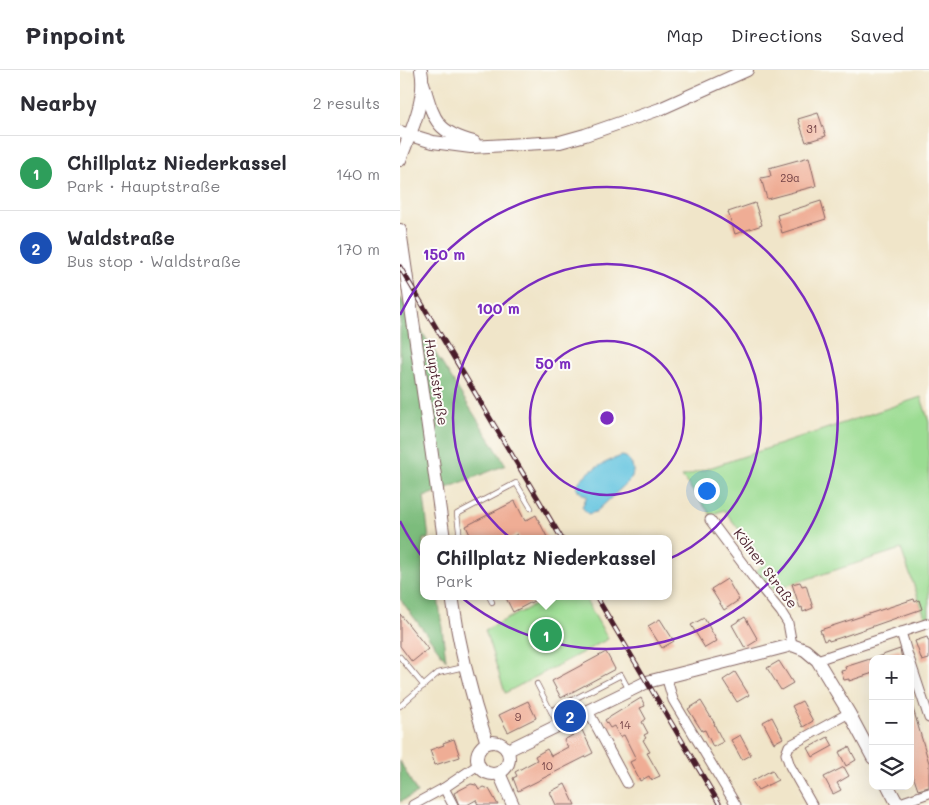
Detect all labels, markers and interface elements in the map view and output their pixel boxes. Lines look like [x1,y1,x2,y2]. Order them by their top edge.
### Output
text: Pinpoint [25,19,126,50]
text: Map [666,23,703,47]
text: Directions [731,23,823,47]
text: Saved [851,23,904,47]
text: Nearby [20,89,97,116]
text: 2 results [313,92,380,113]
house number: 31 [806,121,818,136]
text: Chillplatz Niederkassel [67,150,287,175]
text: 1 [32,163,40,184]
text: 140 m [336,163,380,184]
house number: 29a [780,170,800,185]
text: Park · Hauptstraße [67,175,220,196]
text: Waldstraße [67,225,175,250]
text: 2 [32,238,40,259]
text: 170 m [336,238,380,259]
text: 150 m [423,244,465,264]
text: Bus stop · Waldstraße [67,250,241,271]
text: 100 m [476,298,520,318]
street label: Hauptstraße [421,337,453,427]
text: 50 m [535,353,571,373]
centre of rings [598,409,616,427]
your location [694,478,720,504]
street label: Kölner Straße [730,524,802,612]
popup [420,535,672,600]
text: Chillplatz Niederkassel [436,545,656,570]
text: Park [436,570,473,591]
pin: 1 [530,616,562,654]
map controls [869,655,914,790]
button: + [869,655,914,700]
pin: 2 [554,697,586,735]
button: − [869,700,914,745]
house number: 9 [515,709,522,724]
house number: 14 [619,717,631,732]
button: layers [869,745,914,790]
house number: 10 [541,758,553,773]

